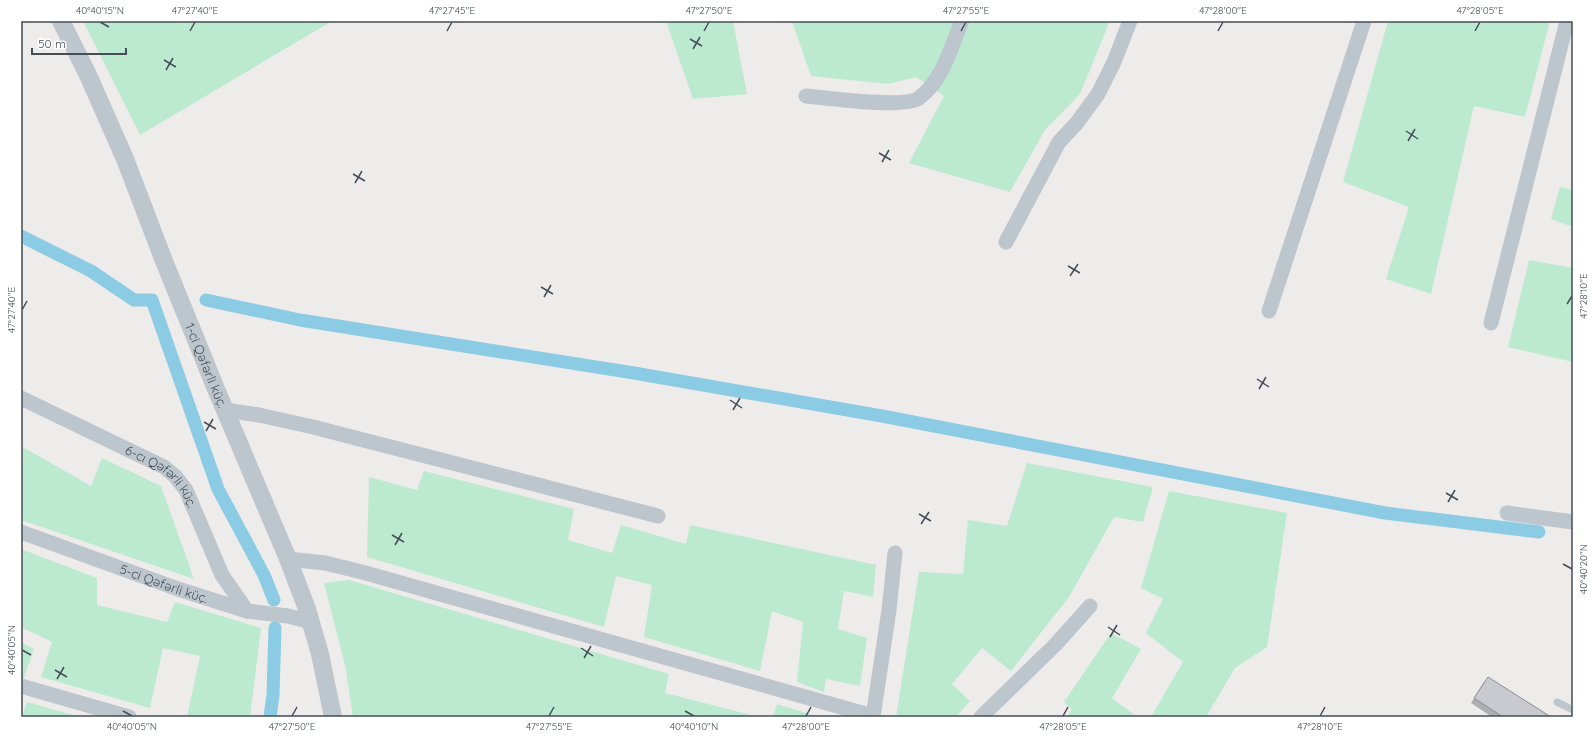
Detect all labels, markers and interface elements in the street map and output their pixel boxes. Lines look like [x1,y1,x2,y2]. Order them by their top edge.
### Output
text: 40°40'15"N [76,4,124,17]
text: 47°27'40"E [172,4,219,17]
text: 47°27'45"E [429,4,475,17]
text: 47°27'50"E [686,4,733,17]
text: 47°27'55"E [943,4,989,17]
text: 47°28'00"E [1199,4,1247,17]
text: 47°28'05"E [1456,4,1504,17]
scale bar [32,30,126,56]
text: 50 m [38,36,66,51]
text: 47°28'10"E [1577,273,1590,319]
text: 47°27'40"E [5,286,18,333]
street label: 1-ci Qəfərli küç. [182,321,231,410]
street label: 6-cı Qəfərli küç. [123,442,201,510]
text: 40°40'20"N [1577,544,1590,594]
street label: 5-ci Qəfərli küç. [118,561,210,606]
text: 40°40'05"N [5,625,18,675]
text: 40°40'05"N [107,720,157,733]
text: 47°27'50"E [269,720,316,733]
text: 47°27'55"E [526,720,572,733]
text: 40°40'10"N [670,720,718,733]
text: 47°28'00"E [782,720,830,733]
text: 47°28'05"E [1039,720,1087,733]
text: 47°28'10"E [1297,720,1343,733]

